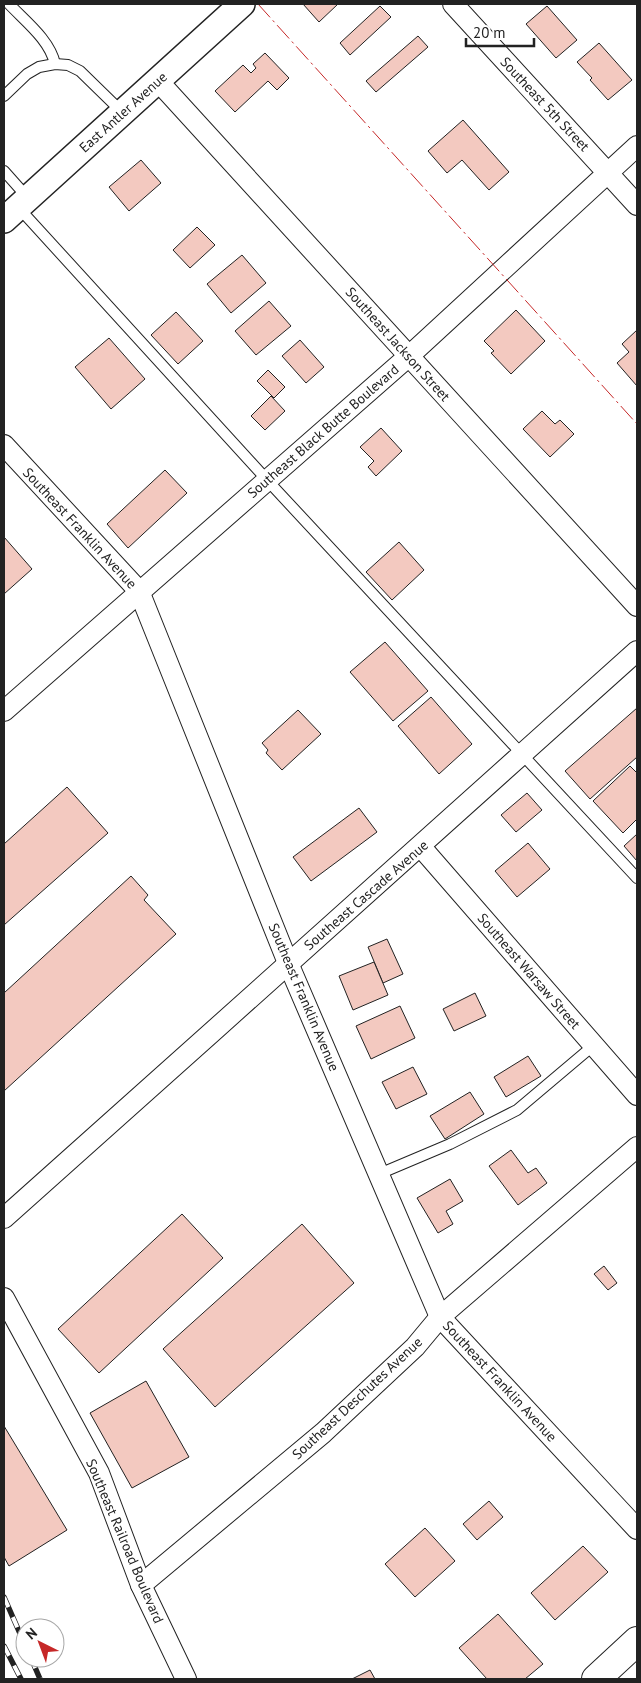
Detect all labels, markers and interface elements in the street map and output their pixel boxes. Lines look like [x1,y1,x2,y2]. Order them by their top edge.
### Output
scale bar [466,15,534,47]
text: 20 m [473,23,506,42]
street label: Southeast 5th Street [497,53,594,155]
street label: East Antler Avenue [75,68,171,156]
street label: Southeast Jackson Street [342,283,454,405]
street label: Southeast Black Butte Boulevard [244,360,402,502]
street label: Southeast Franklin Avenue [19,464,141,592]
street label: Southeast Cascade Avenue [300,836,432,954]
street label: Southeast Warsaw Street [474,909,585,1033]
street label: Southeast Franklin Avenue [265,920,343,1074]
street label: Southeast Franklin Avenue [439,1317,561,1445]
street label: Southeast Deschutes Avenue [288,1333,426,1463]
street label: Southeast Railroad Boulevard [82,1456,168,1626]
north arrow [15,1618,65,1668]
text: N [22,1624,41,1643]

